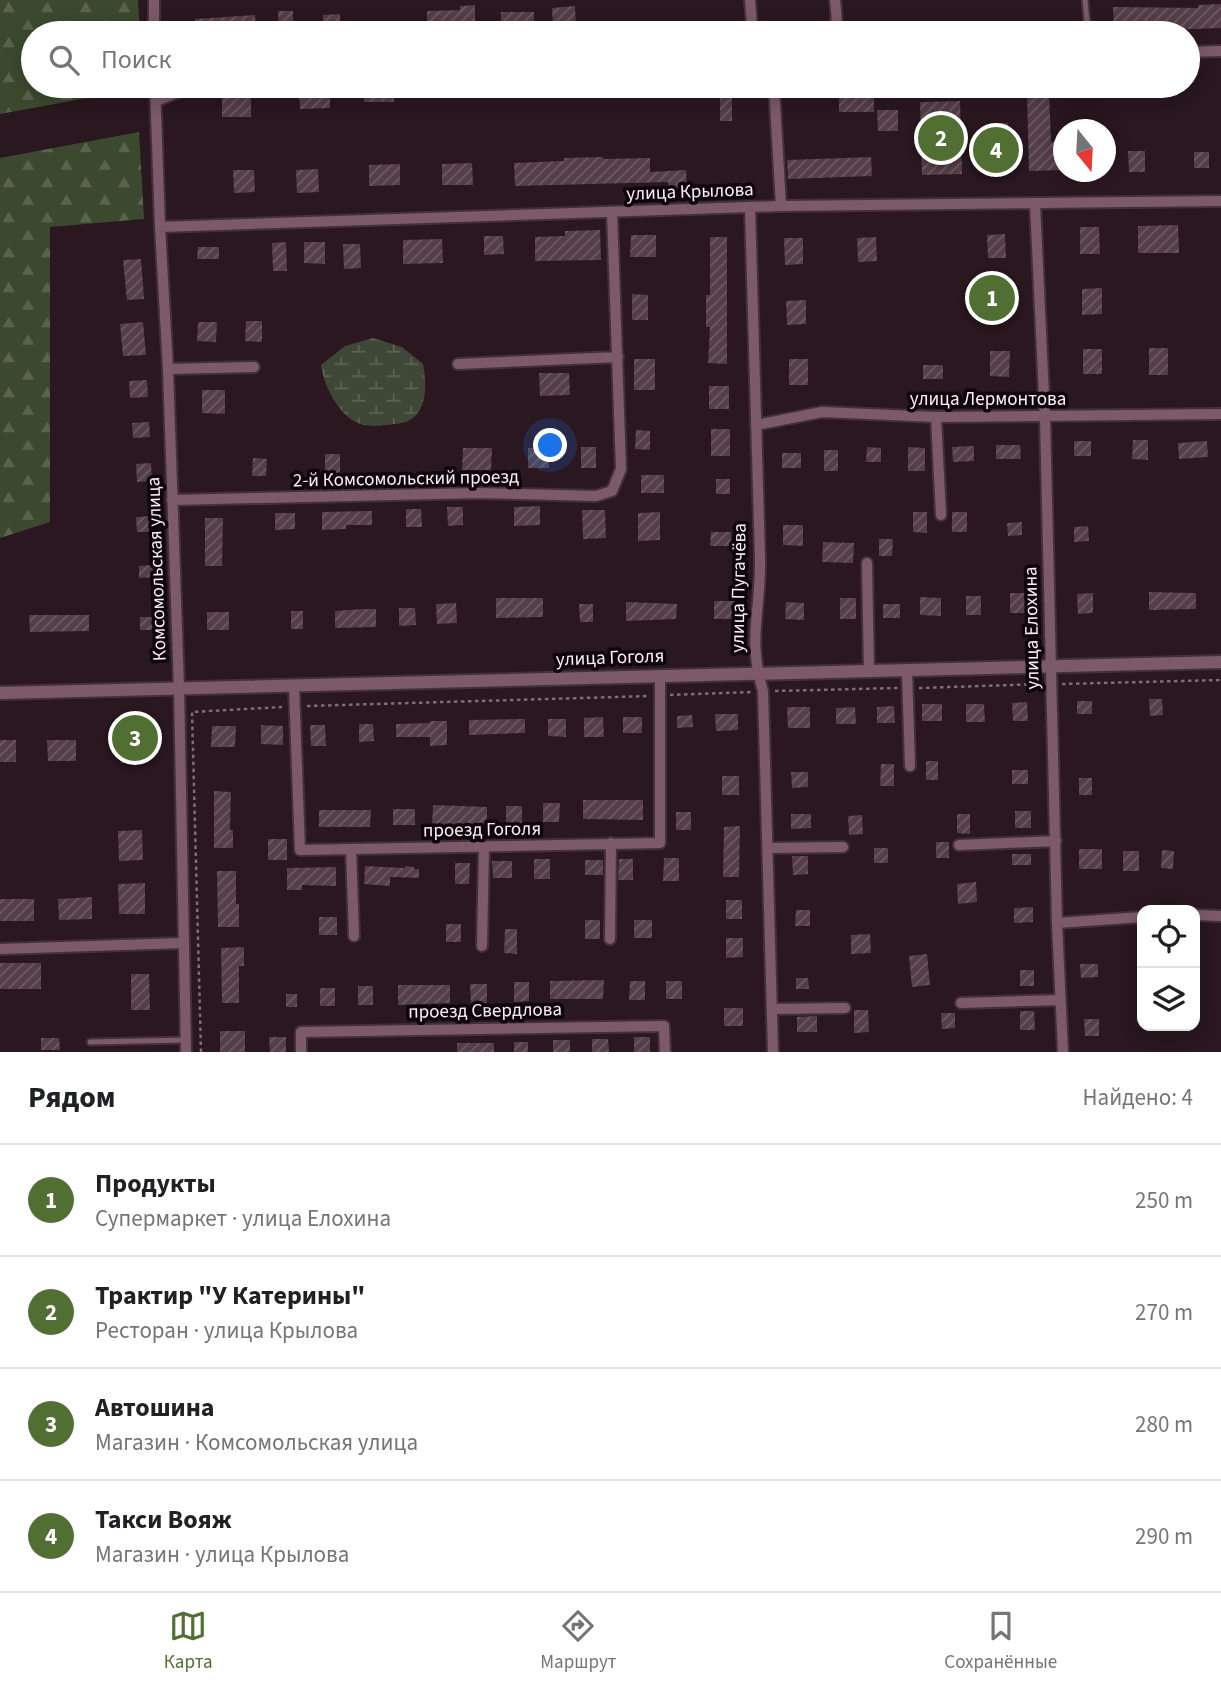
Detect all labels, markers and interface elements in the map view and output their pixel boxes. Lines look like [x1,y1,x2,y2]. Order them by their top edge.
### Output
search box [21,21,1200,98]
icon: search [45,41,83,79]
text: Поиск [101,41,171,78]
pin: 2 [918,112,964,164]
north arrow [1053,119,1116,182]
pin: 4 [973,124,1019,176]
street label: улица Крылова [626,176,754,208]
pin: 1 [969,272,1015,324]
street label: улица Лермонтова [910,386,1066,413]
your location [533,428,567,462]
street label: 2-й Комсомольский проезд [293,464,519,494]
street label: Комсомольская улица [140,476,174,662]
street label: улица Пугачёва [724,523,754,653]
street label: улица Елохина [1017,566,1047,690]
street label: улица Гоголя [555,643,665,673]
pin: 3 [112,712,158,764]
street label: проезд Гоголя [423,815,541,845]
map controls [1137,905,1200,1031]
button: locate [1137,905,1200,968]
button: layers [1137,968,1200,1031]
street label: проезд Свердлова [408,996,562,1026]
text: Рядом [28,1076,116,1119]
text: Найдено: 4 [1083,1081,1193,1114]
text: Продукты [95,1165,216,1202]
text: 1 [45,1184,57,1217]
text: 250 m [1135,1184,1193,1217]
text: Супермаркет · улица Елохина [95,1202,391,1235]
text: Трактир "У Катерины" [95,1277,365,1314]
text: 2 [45,1296,57,1329]
text: 270 m [1135,1296,1193,1329]
text: Ресторан · улица Крылова [95,1314,358,1347]
text: Автошина [95,1389,215,1426]
text: 3 [45,1408,57,1441]
text: 280 m [1135,1408,1193,1441]
text: Магазин · Комсомольская улица [95,1426,418,1459]
text: Такси Вояж [95,1501,232,1538]
text: 4 [45,1520,57,1553]
text: 290 m [1135,1520,1193,1553]
text: Магазин · улица Крылова [95,1538,349,1571]
tab: Карта [164,1607,213,1676]
tab: Маршрут [540,1607,617,1676]
tab: Сохранённые [944,1607,1057,1676]

